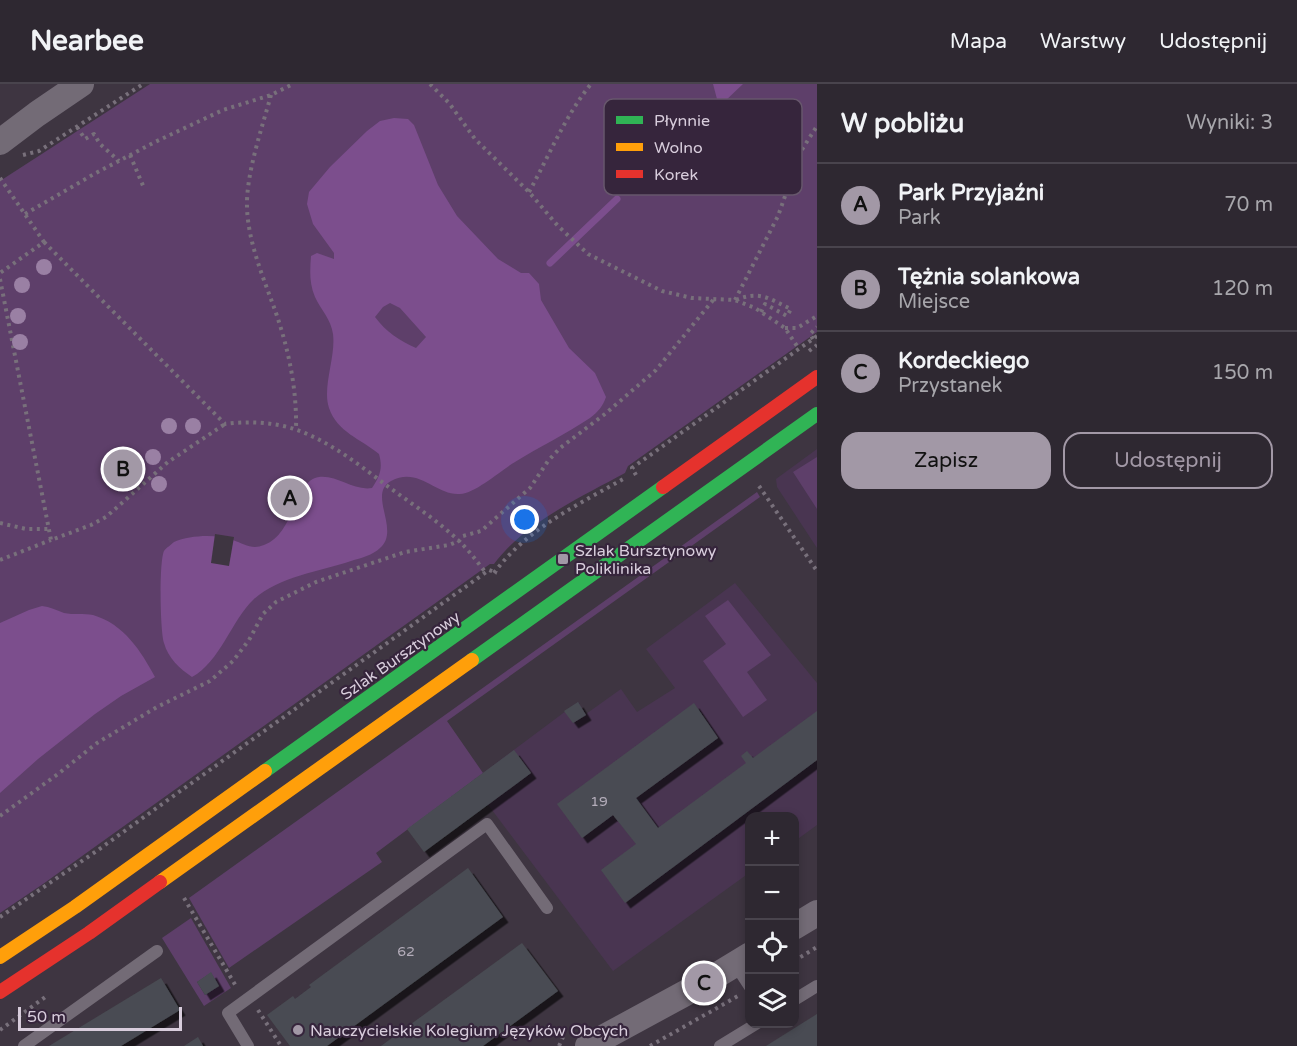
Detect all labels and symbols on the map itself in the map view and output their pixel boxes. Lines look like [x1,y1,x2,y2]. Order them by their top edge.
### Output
legend [604,99,802,195]
text: Płynnie [654,111,710,131]
text: Wolno [654,138,703,158]
text: Korek [654,165,698,185]
pin: B [104,446,142,492]
pin: A [270,476,310,520]
your location [510,505,539,534]
place label: Szlak Bursztynowy Poliklinika [575,541,717,579]
marker: Szlak Bursztynowy Poliklinika [556,552,570,566]
street label: Szlak Bursztynowy [337,607,465,705]
house number: 19 [590,793,608,810]
house number: 62 [397,943,415,960]
pin: C [684,960,724,1006]
scale bar [18,1004,182,1032]
place label: Nauczycielskie Kolegium Języków Obcych [310,1021,628,1041]
marker: Nauczycielskie Kolegium Języków Obcych [291,1023,305,1037]

